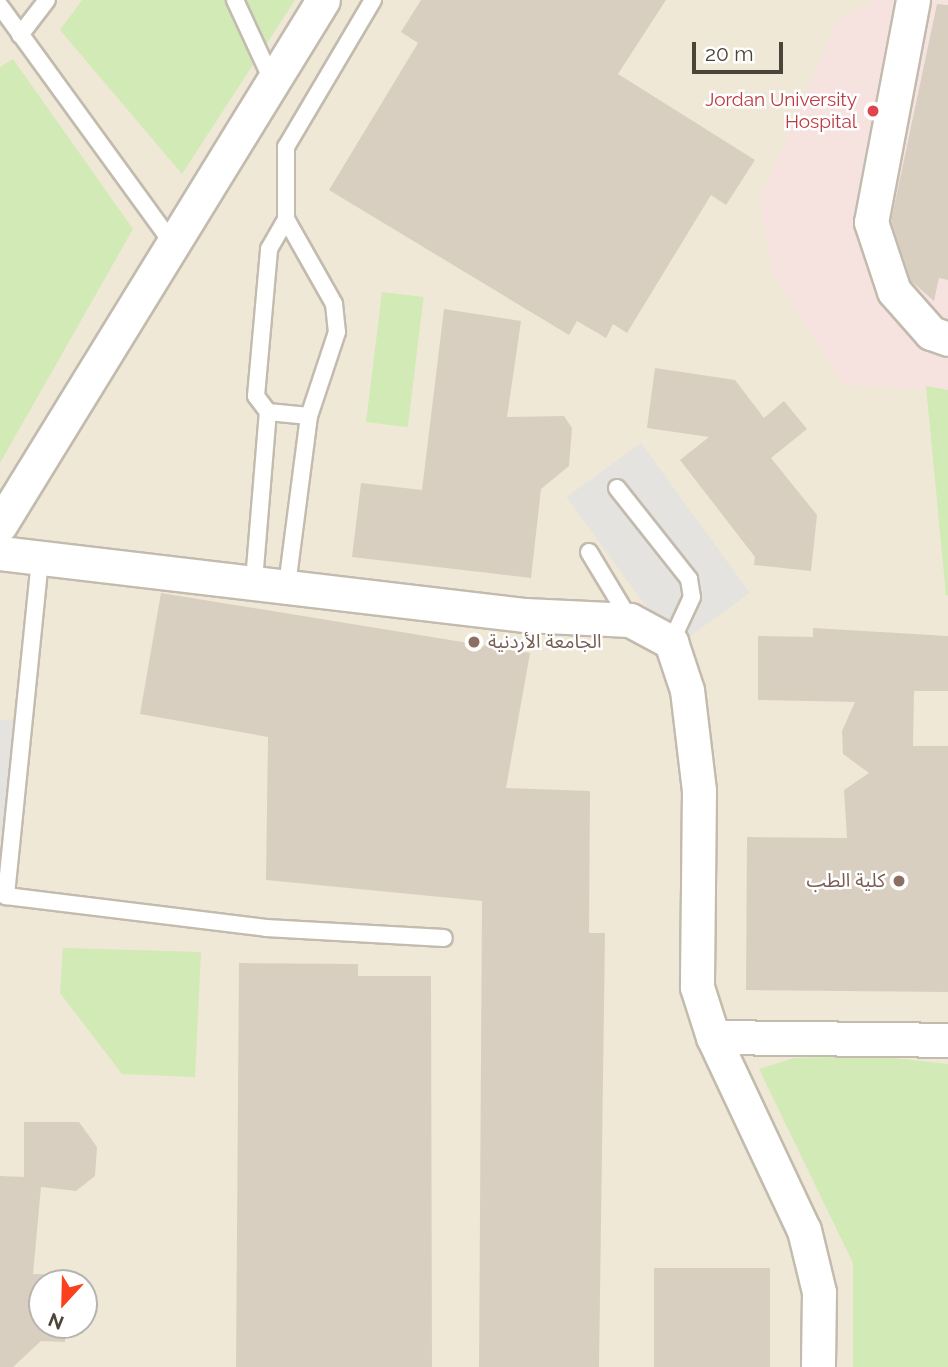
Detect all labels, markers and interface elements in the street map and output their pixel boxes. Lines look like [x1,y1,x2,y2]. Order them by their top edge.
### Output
scale bar [696,28,787,72]
text: 20 m [705,41,753,66]
place label: Jordan University Hospital [705,89,857,133]
marker: Jordan University Hospital [863,101,883,121]
place label: الجامعة الأردنية [488,631,602,653]
marker: الجامعة الأردنية [466,634,482,650]
place label: كلية الطب [807,870,885,892]
marker: كلية الطب [891,873,907,889]
north arrow [28,1269,98,1339]
text: N [45,1309,67,1335]

